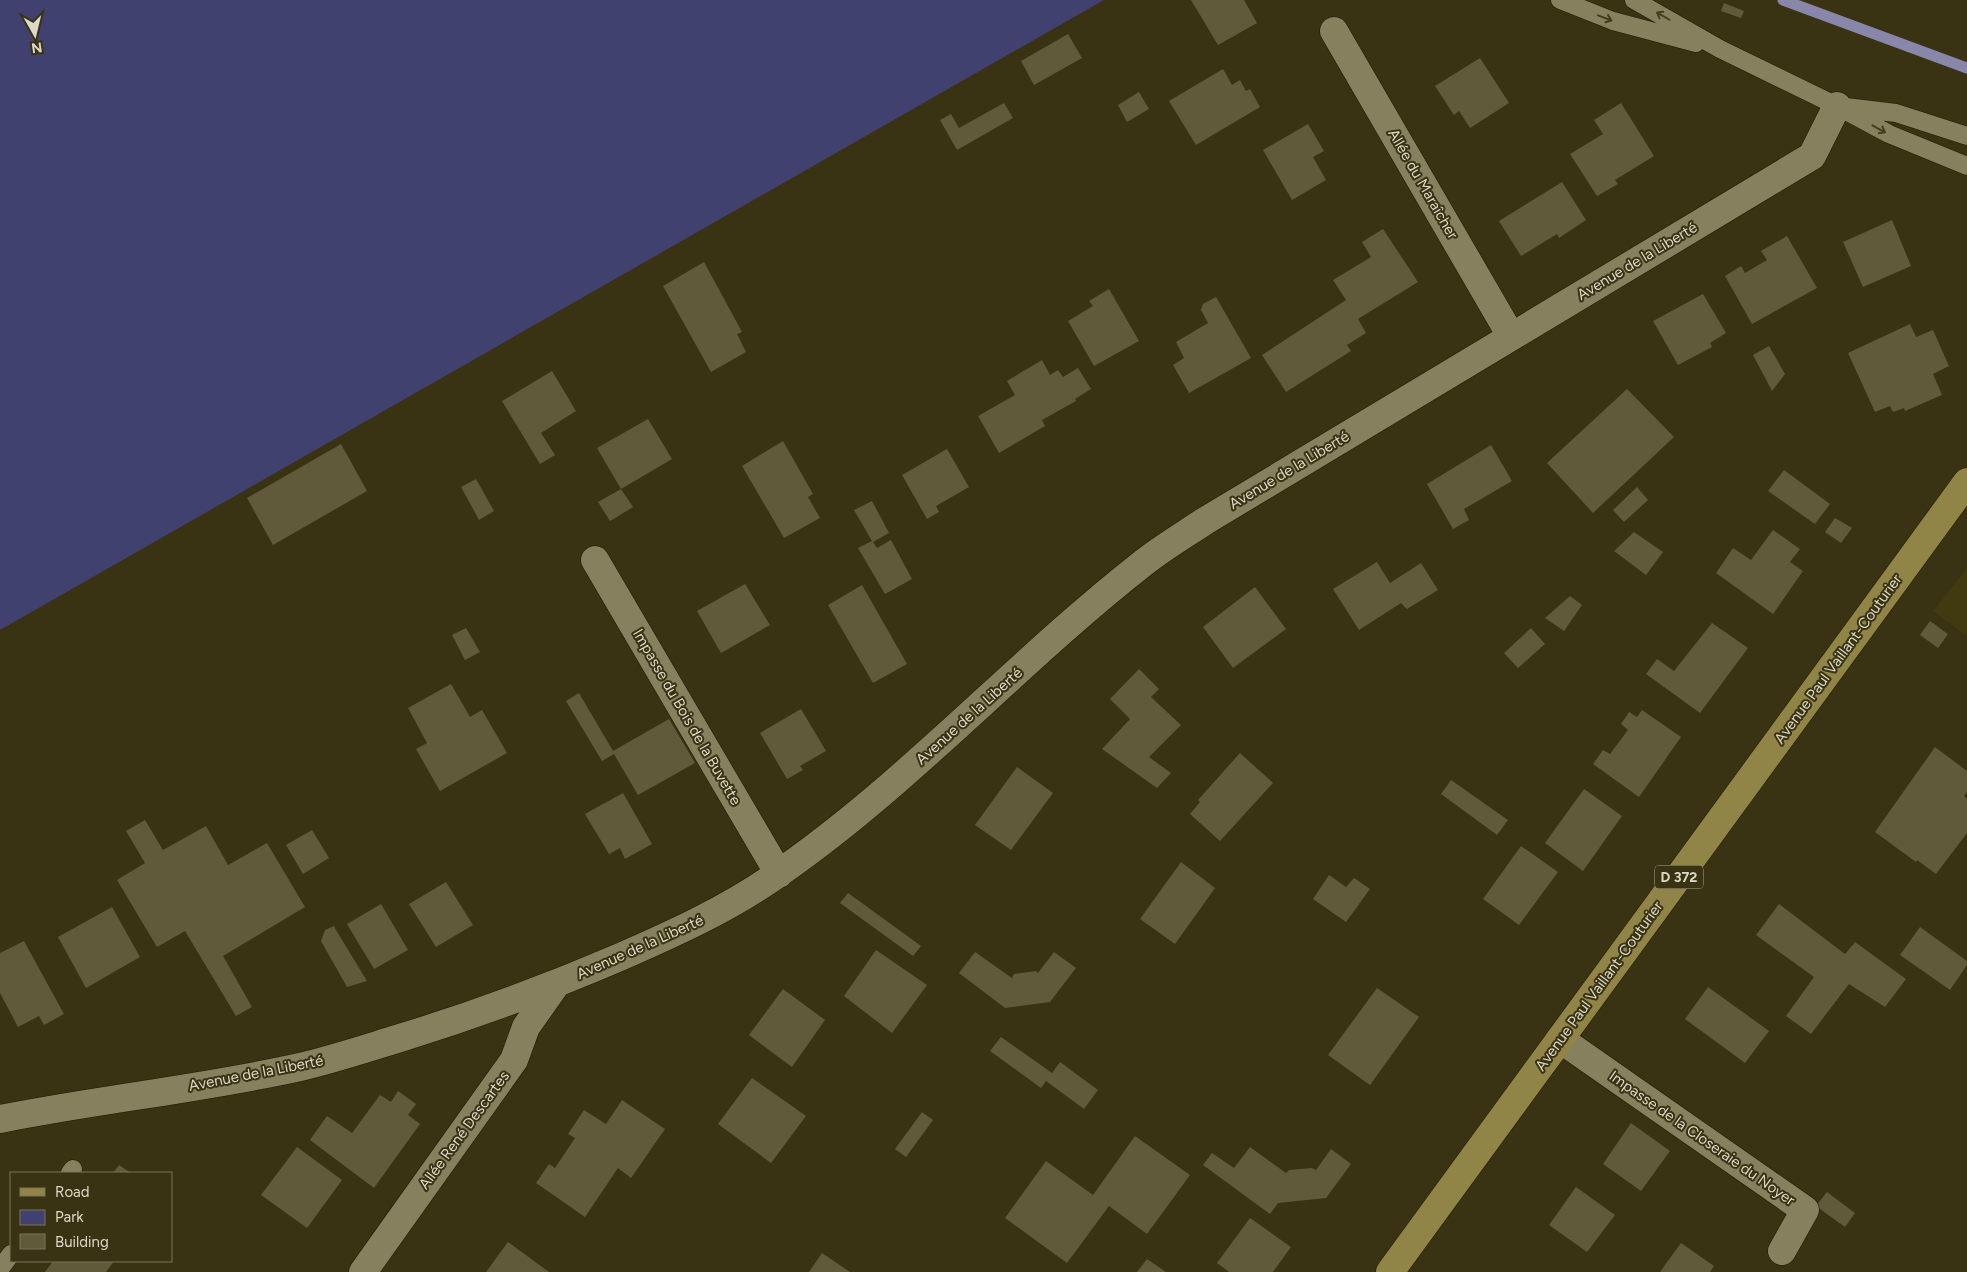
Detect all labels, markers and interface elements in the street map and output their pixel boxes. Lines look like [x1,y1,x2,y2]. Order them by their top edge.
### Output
north arrow [10,10,60,60]
one-way arrow [1656,11,1670,21]
one-way arrow [1597,14,1613,23]
text: N [30,38,43,57]
one-way arrow [1872,125,1886,135]
street label: Allée du Maraîcher [1384,126,1462,242]
street label: Avenue de la Liberté [1574,218,1700,304]
street label: Avenue de la Liberté [1226,427,1352,513]
street label: Avenue Paul Vaillant-Couturier [1770,571,1906,747]
street label: Impasse du Bois de la Buvette [629,626,745,808]
street label: Avenue de la Liberté [912,663,1026,769]
road number: D 372 [1655,866,1703,889]
street label: Avenue Paul Vaillant-Couturier [1531,898,1667,1074]
street label: Avenue de la Liberté [574,911,706,983]
street label: Avenue de la Liberté [187,1051,325,1095]
street label: Allée René Descartes [415,1067,513,1193]
street label: Impasse de la Closeraie du Noyer [1606,1067,1798,1209]
legend [10,1172,172,1262]
text: Road [55,1183,90,1201]
text: Park [55,1208,84,1226]
text: Building [55,1233,109,1251]

